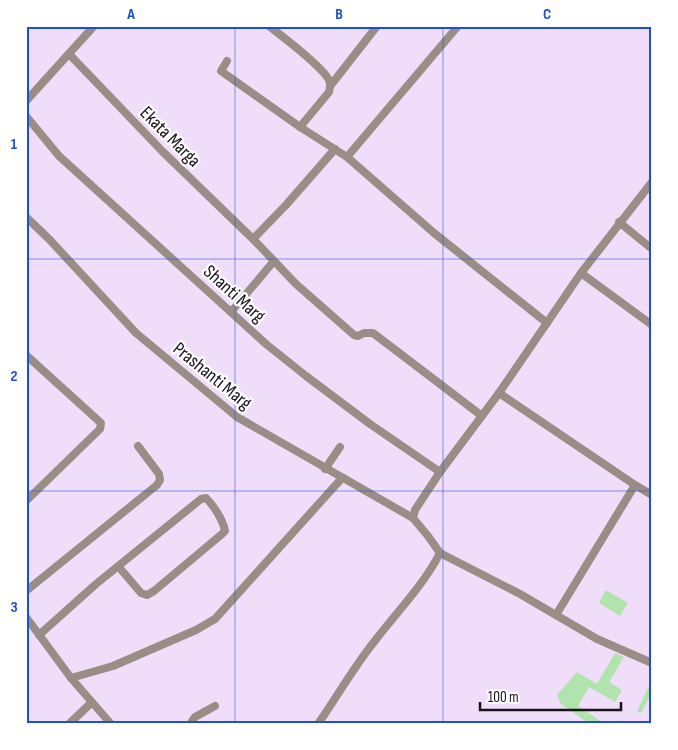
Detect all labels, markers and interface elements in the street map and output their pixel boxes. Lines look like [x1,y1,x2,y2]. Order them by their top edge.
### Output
text: A [126,5,135,24]
text: B [335,5,343,24]
text: C [543,5,551,24]
street label: Ekata Marga [135,102,205,172]
text: 1 [11,135,18,154]
street label: Shanti Marg [198,260,270,328]
street label: Prashanti Marg [168,337,256,415]
text: 2 [10,367,18,386]
text: 3 [10,598,18,617]
scale bar [480,680,622,712]
text: 100 m [488,688,519,707]

